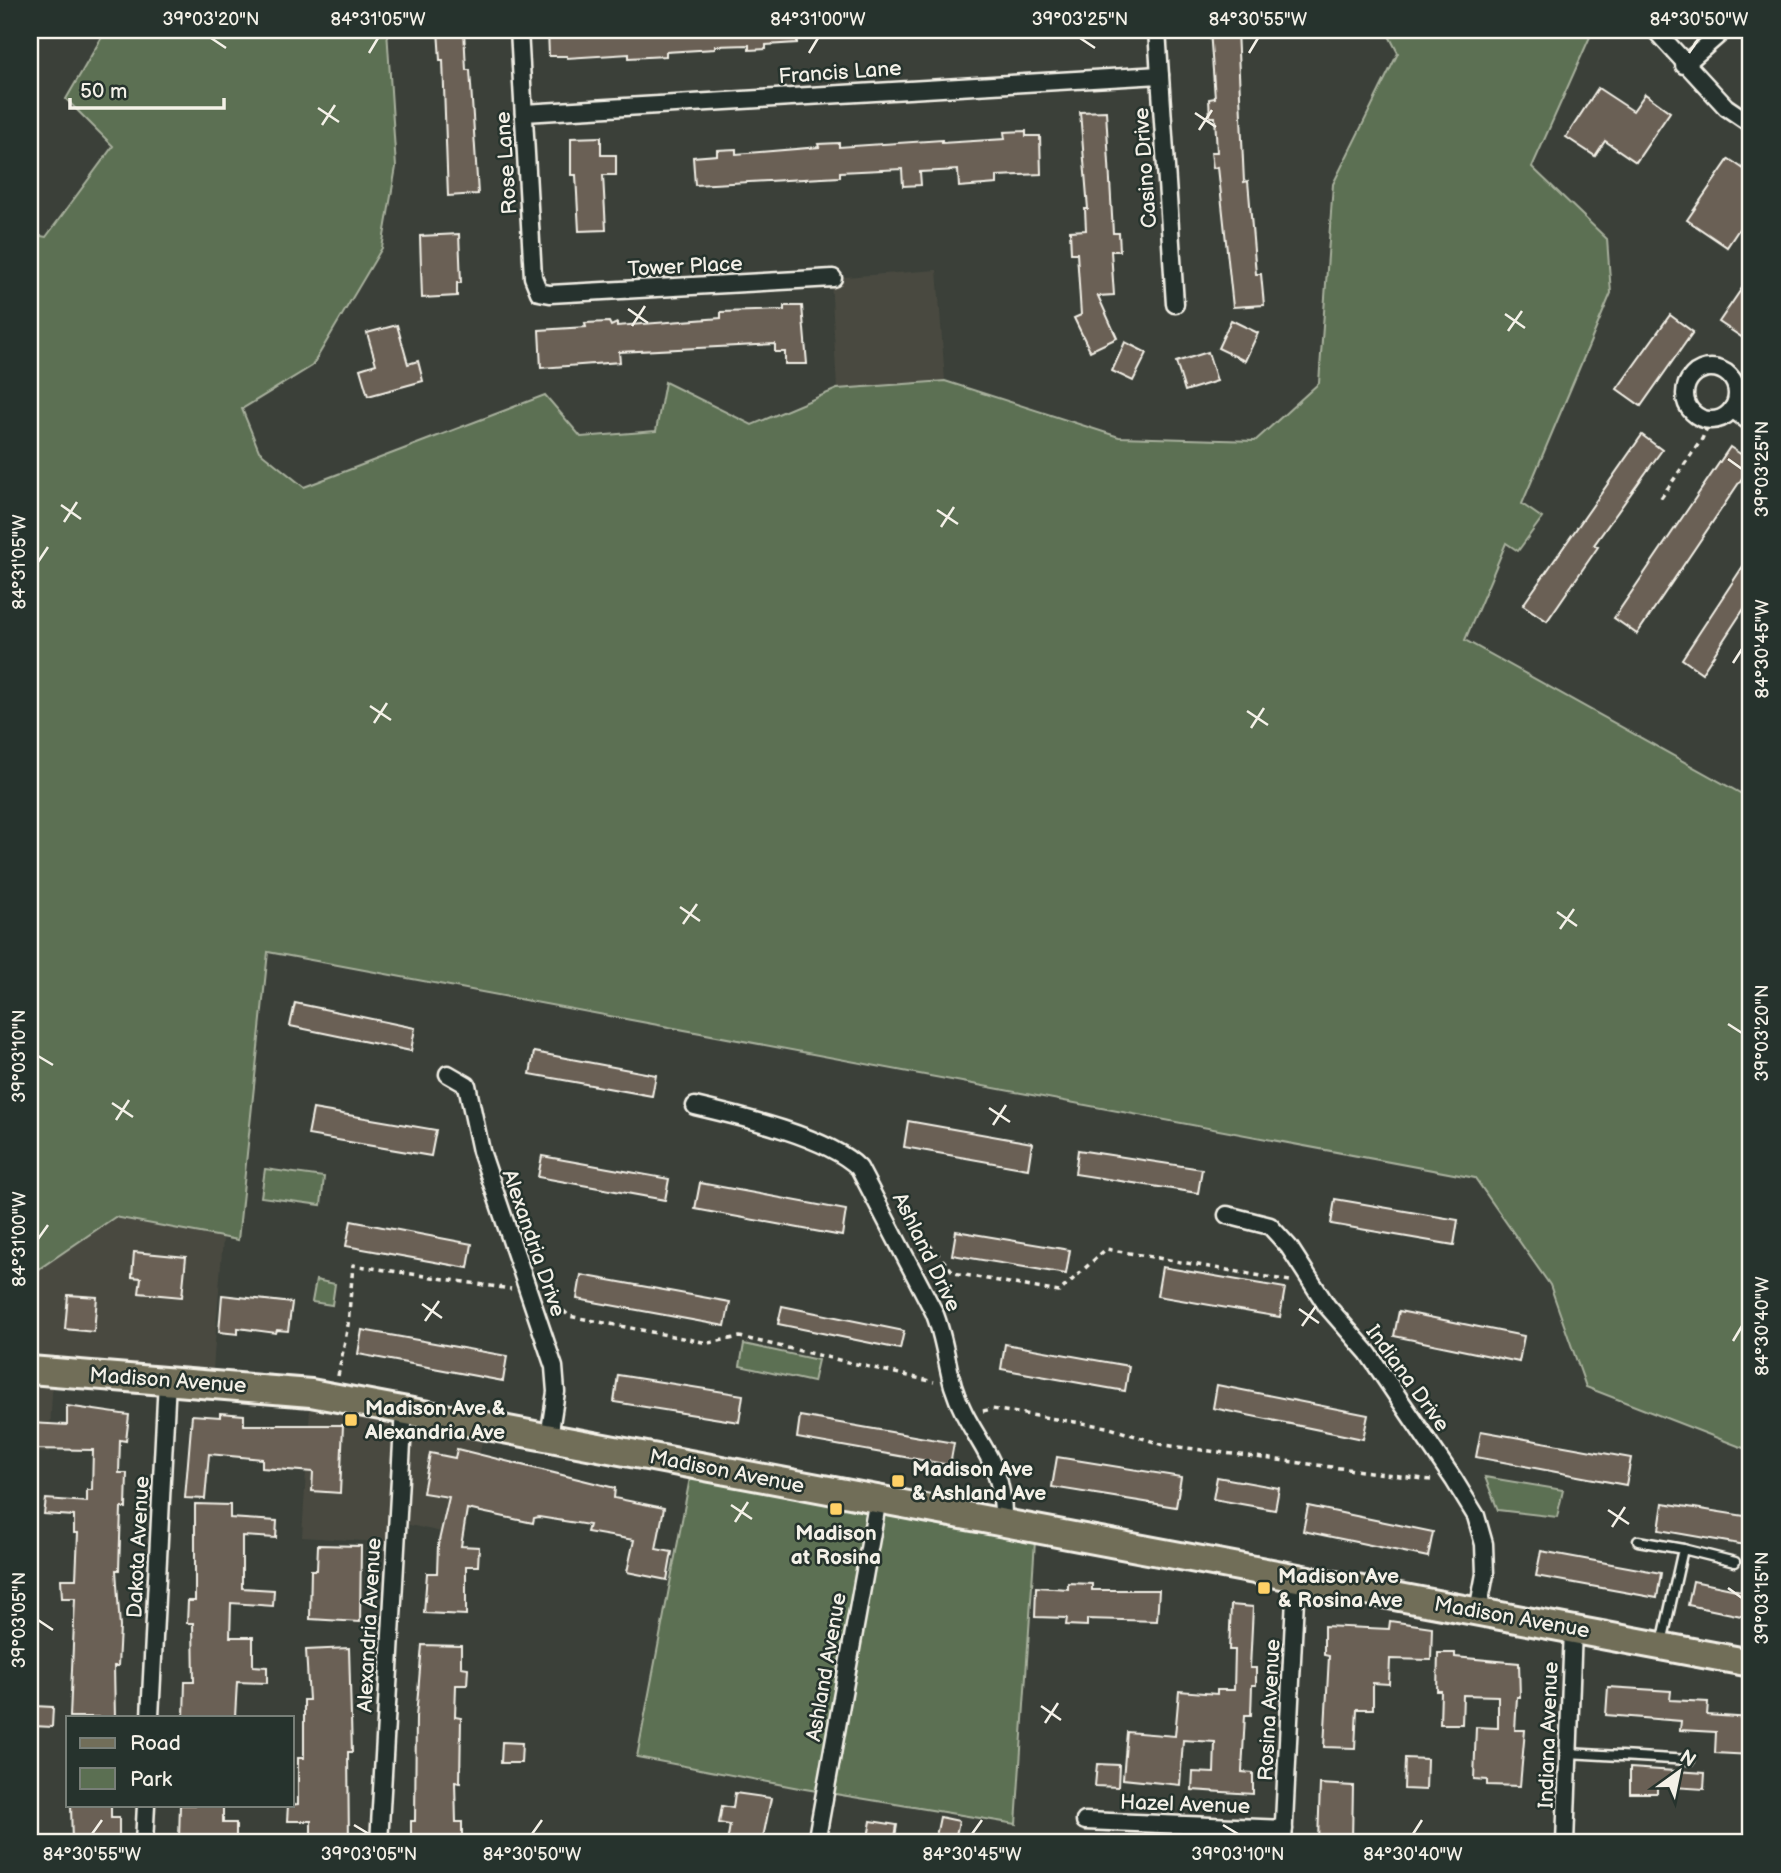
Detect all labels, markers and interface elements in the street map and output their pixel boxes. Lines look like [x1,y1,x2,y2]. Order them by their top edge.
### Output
text: 39°03'20"N [163,9,259,30]
text: 84°31'05"W [330,9,426,30]
text: 84°31'00"W [770,9,866,30]
text: 39°03'25"N [1032,9,1128,30]
text: 84°30'55"W [1209,9,1308,30]
text: 84°30'50"W [1650,9,1749,30]
street label: Francis Lane [778,56,902,89]
scale bar [70,66,224,110]
text: 50 m [80,79,127,104]
street label: Casino Drive [1129,107,1162,229]
street label: Rose Lane [490,111,523,215]
street label: Tower Place [627,251,743,282]
text: 39°03'25"N [1752,421,1773,517]
text: 84°31'05"W [9,514,30,610]
text: 84°30'45"W [1752,599,1773,699]
text: 39°03'20"N [1752,985,1773,1081]
text: 39°03'10"N [9,1009,30,1103]
street label: Alexandria Drive [497,1166,570,1320]
street label: Ashland Drive [887,1189,966,1316]
text: 84°31'00"W [9,1191,30,1287]
text: 84°30'40"W [1752,1276,1773,1376]
street label: Indiana Drive [1360,1320,1455,1437]
street label: Madison Avenue [89,1363,247,1398]
place label: Madison Ave & Alexandria Ave [364,1396,506,1445]
marker: Madison Ave & Alexandria Ave [343,1412,359,1428]
street label: Madison Avenue [647,1444,806,1499]
place label: Madison Ave & Ashland Ave [912,1457,1046,1506]
marker: Madison Ave & Ashland Ave [890,1473,906,1489]
street label: Dakota Avenue [122,1475,155,1619]
marker: Madison at Rosina [828,1501,844,1517]
place label: Madison at Rosina [791,1521,881,1570]
street label: Alexandria Avenue [352,1537,387,1713]
text: 39°03'15"N [1752,1552,1773,1645]
place label: Madison Ave & Rosina Ave [1278,1564,1403,1613]
text: 39°03'05"N [9,1572,30,1668]
marker: Madison Ave & Rosina Ave [1256,1580,1272,1596]
street label: Ashland Avenue [801,1591,852,1743]
street label: Madison Avenue [1432,1592,1592,1643]
street label: Rosina Avenue [1253,1638,1286,1782]
street label: Indiana Avenue [1533,1661,1564,1809]
legend [66,1716,294,1806]
text: Road [130,1731,181,1756]
north arrow [1644,1736,1714,1806]
text: N [1675,1745,1700,1773]
text: Park [130,1767,173,1792]
street label: Hazel Avenue [1119,1790,1251,1819]
text: 84°30'55"W [43,1844,142,1865]
text: 39°03'05"N [321,1844,417,1865]
text: 84°30'50"W [483,1844,582,1865]
text: 84°30'45"W [922,1844,1022,1865]
text: 39°03'10"N [1191,1844,1285,1865]
text: 84°30'40"W [1363,1844,1463,1865]

